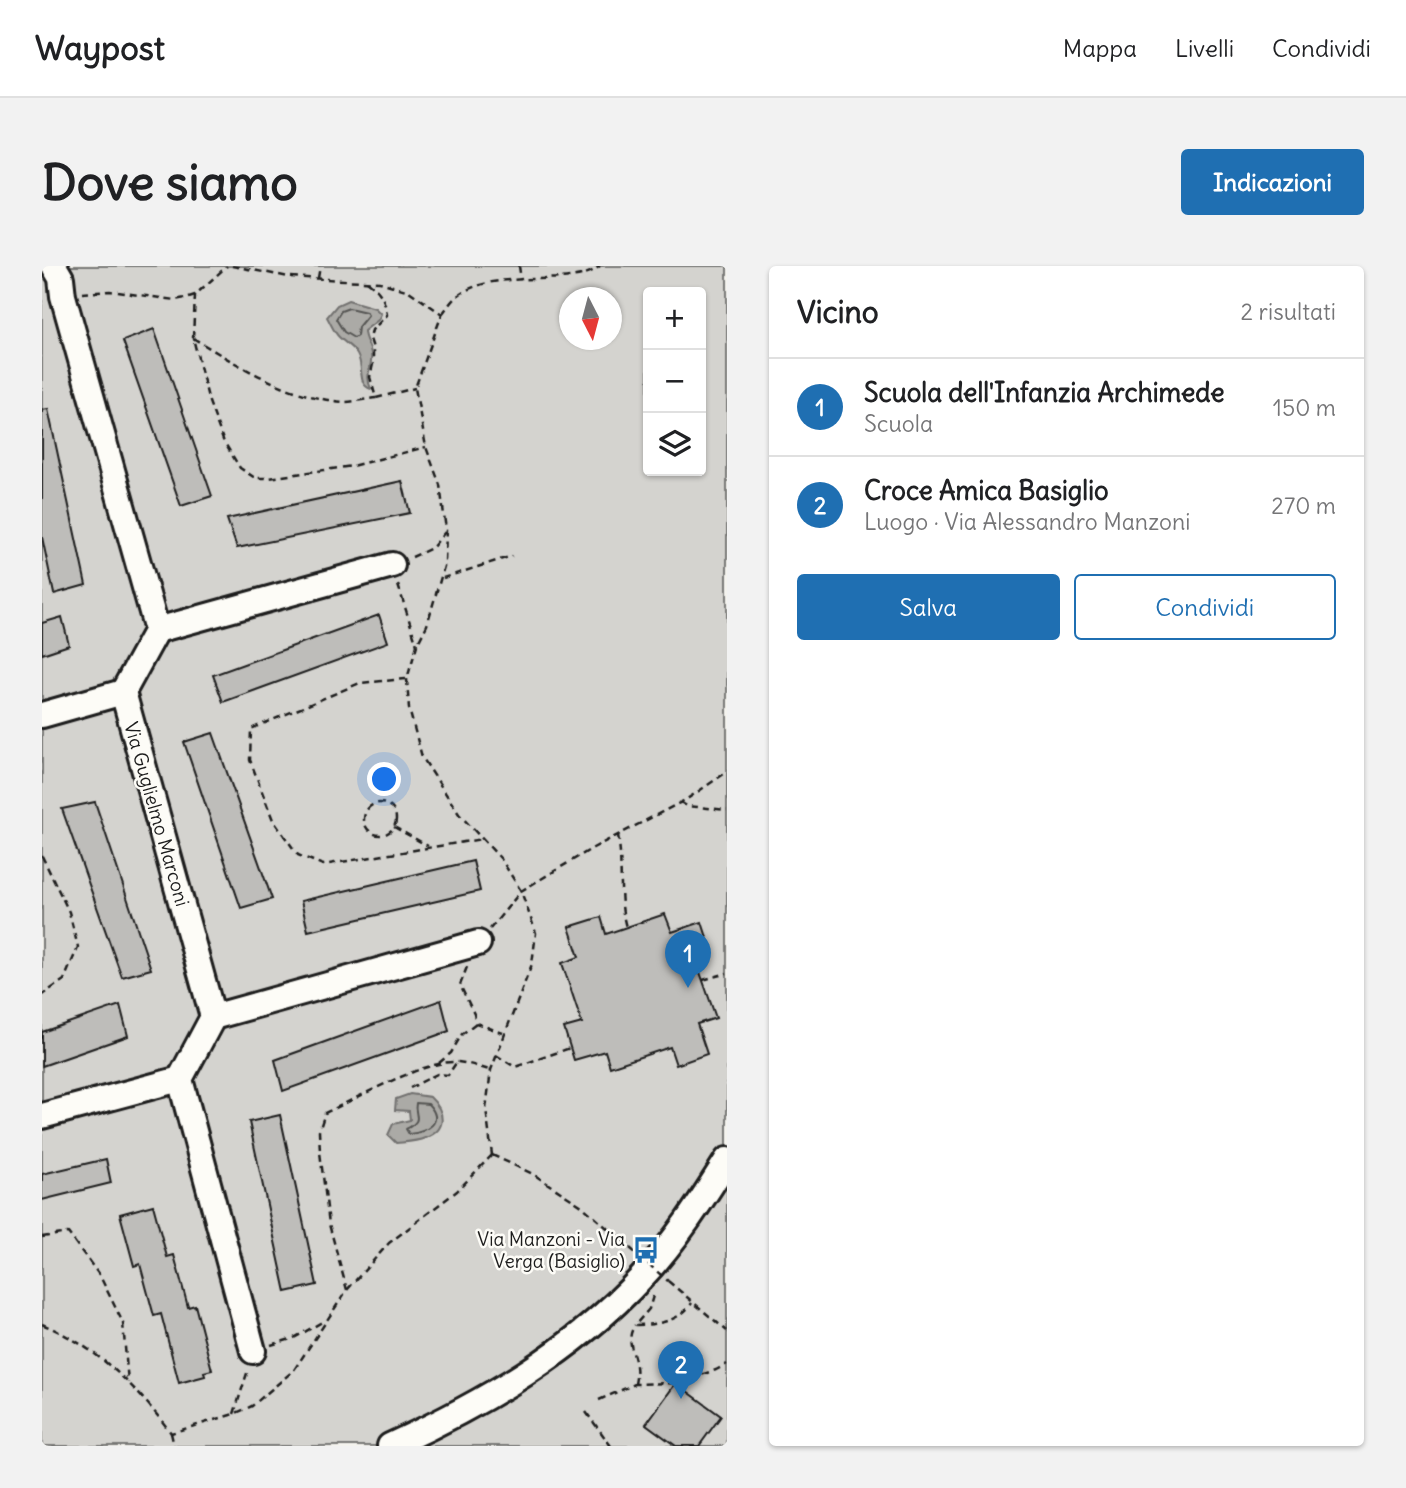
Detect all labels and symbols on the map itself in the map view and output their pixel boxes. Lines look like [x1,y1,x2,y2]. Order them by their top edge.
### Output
north arrow [559,287,622,350]
street label: Via Guglielmo Marconi [119,719,195,909]
your location [367,762,401,796]
pin: 1 [665,930,711,988]
place label: Via Manzoni - Via Verga (Basiglio) [477,1227,625,1273]
bus stop icon: Via Manzoni - Via Verga (Basiglio) [631,1235,661,1265]
pin: 2 [658,1341,704,1399]

